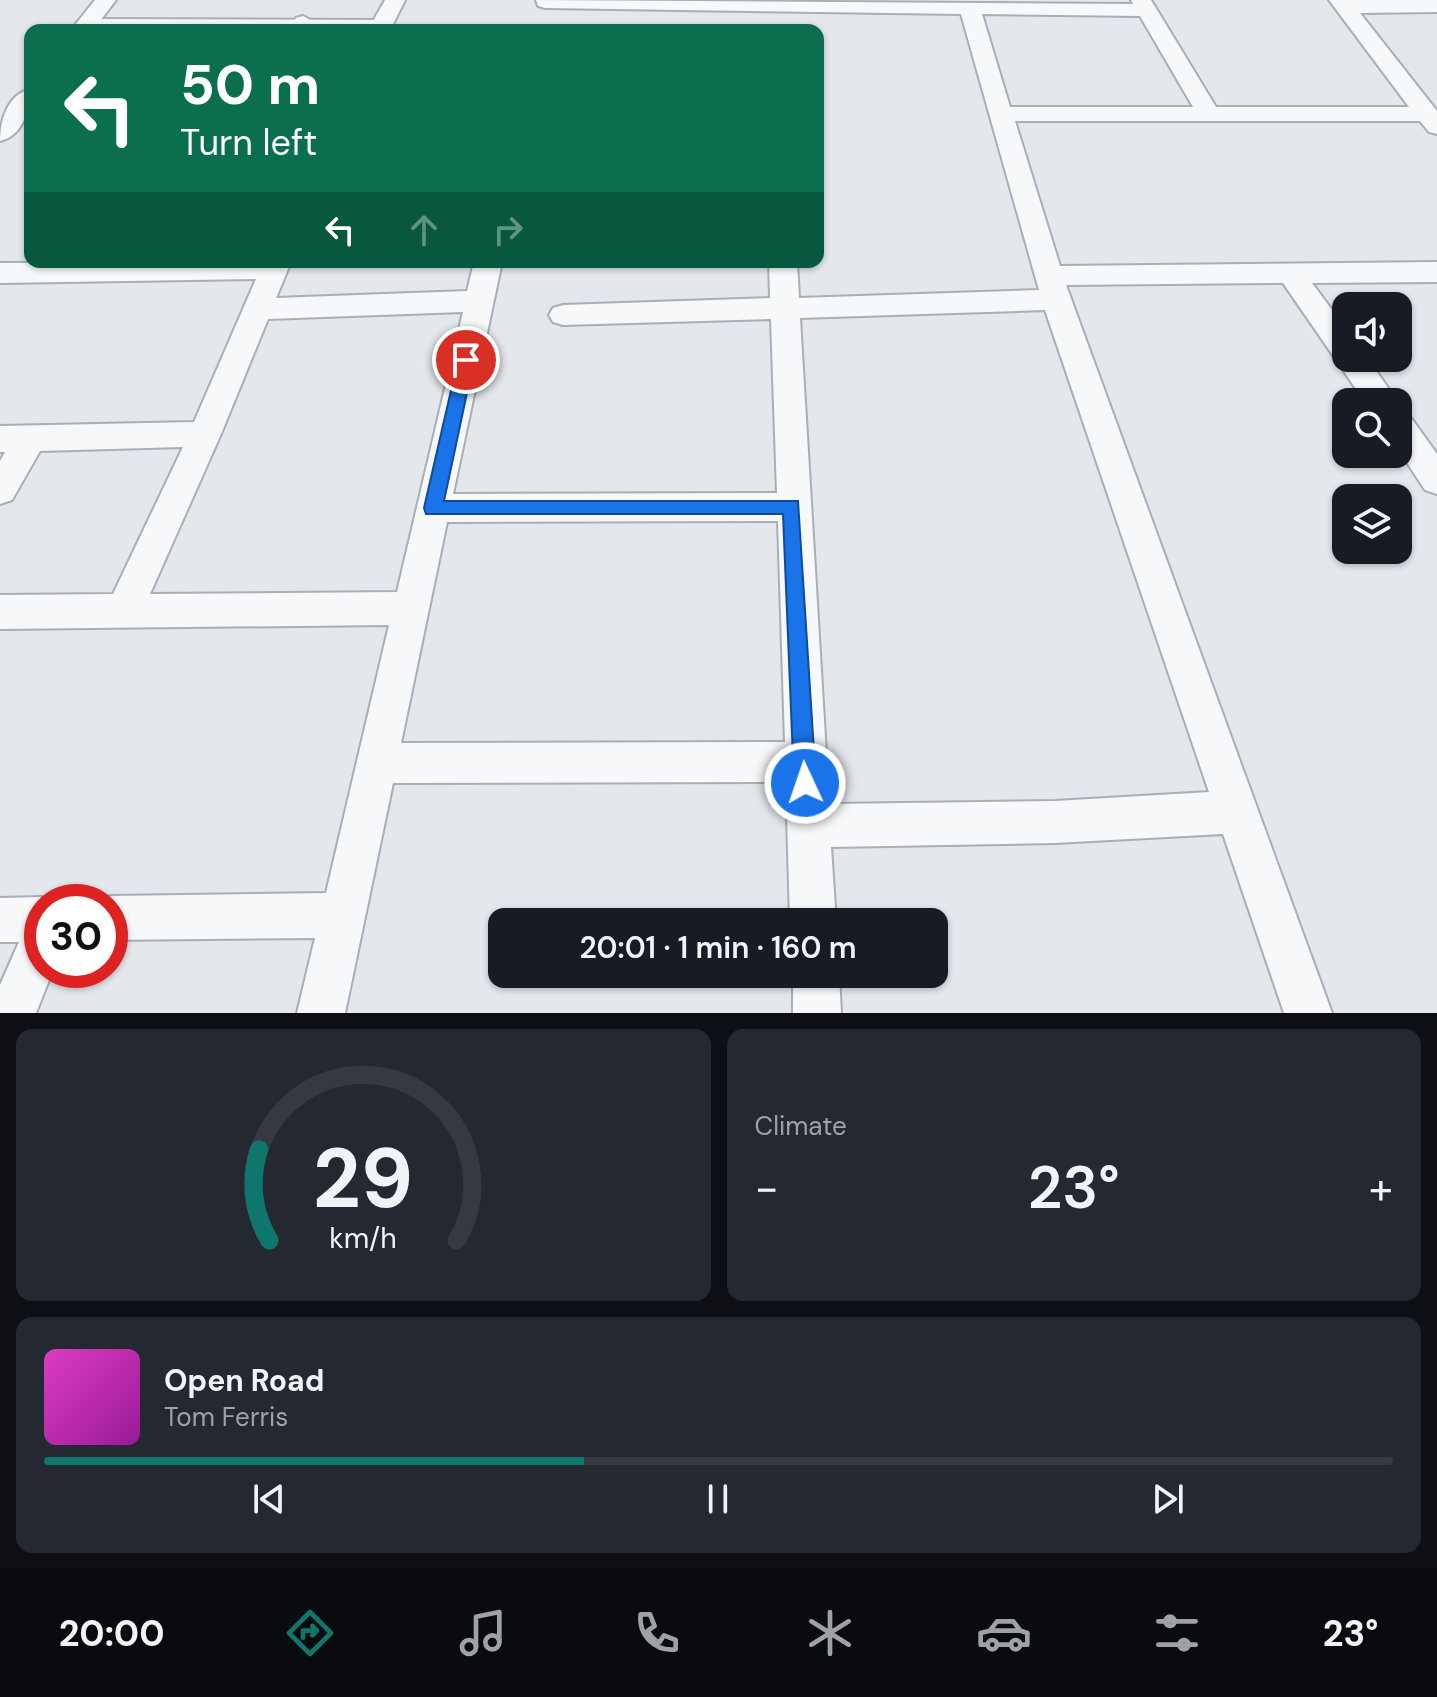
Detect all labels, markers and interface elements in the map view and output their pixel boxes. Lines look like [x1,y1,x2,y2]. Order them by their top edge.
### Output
text: 50 m [180,48,320,121]
icon: left [48,56,152,160]
text: Turn left [180,119,317,166]
icon: left [318,208,362,252]
icon: ahead [402,208,446,252]
icon: right [486,208,530,252]
map controls [1332,292,1412,564]
button: sound [1332,292,1412,372]
pin [432,326,500,394]
icon: arrive [444,338,488,382]
button: search [1332,388,1412,468]
button: layers [1332,484,1412,564]
position arrow [763,741,847,825]
speed limit sign: 30 [24,884,128,988]
text: 20:01 · 1 min · 160 m [579,928,857,967]
text: Climate [755,1109,847,1143]
text: 29 [313,1124,413,1233]
text: 23° [1028,1148,1120,1227]
text: − [755,1159,779,1217]
text: + [1369,1159,1393,1217]
text: km/h [329,1220,397,1257]
text: Open Road [164,1361,324,1400]
text: Tom Ferris [164,1400,288,1434]
icon: previous [247,1477,291,1521]
icon: pause [696,1477,740,1521]
icon: next [1146,1477,1190,1521]
icon: directions [282,1605,338,1661]
icon: music [455,1605,511,1661]
icon: phone [629,1605,685,1661]
icon: climate [802,1605,858,1661]
icon: car [976,1605,1032,1661]
icon: filters [1149,1605,1205,1661]
text: 20:00 [59,1610,165,1657]
text: 23° [1323,1610,1378,1657]

